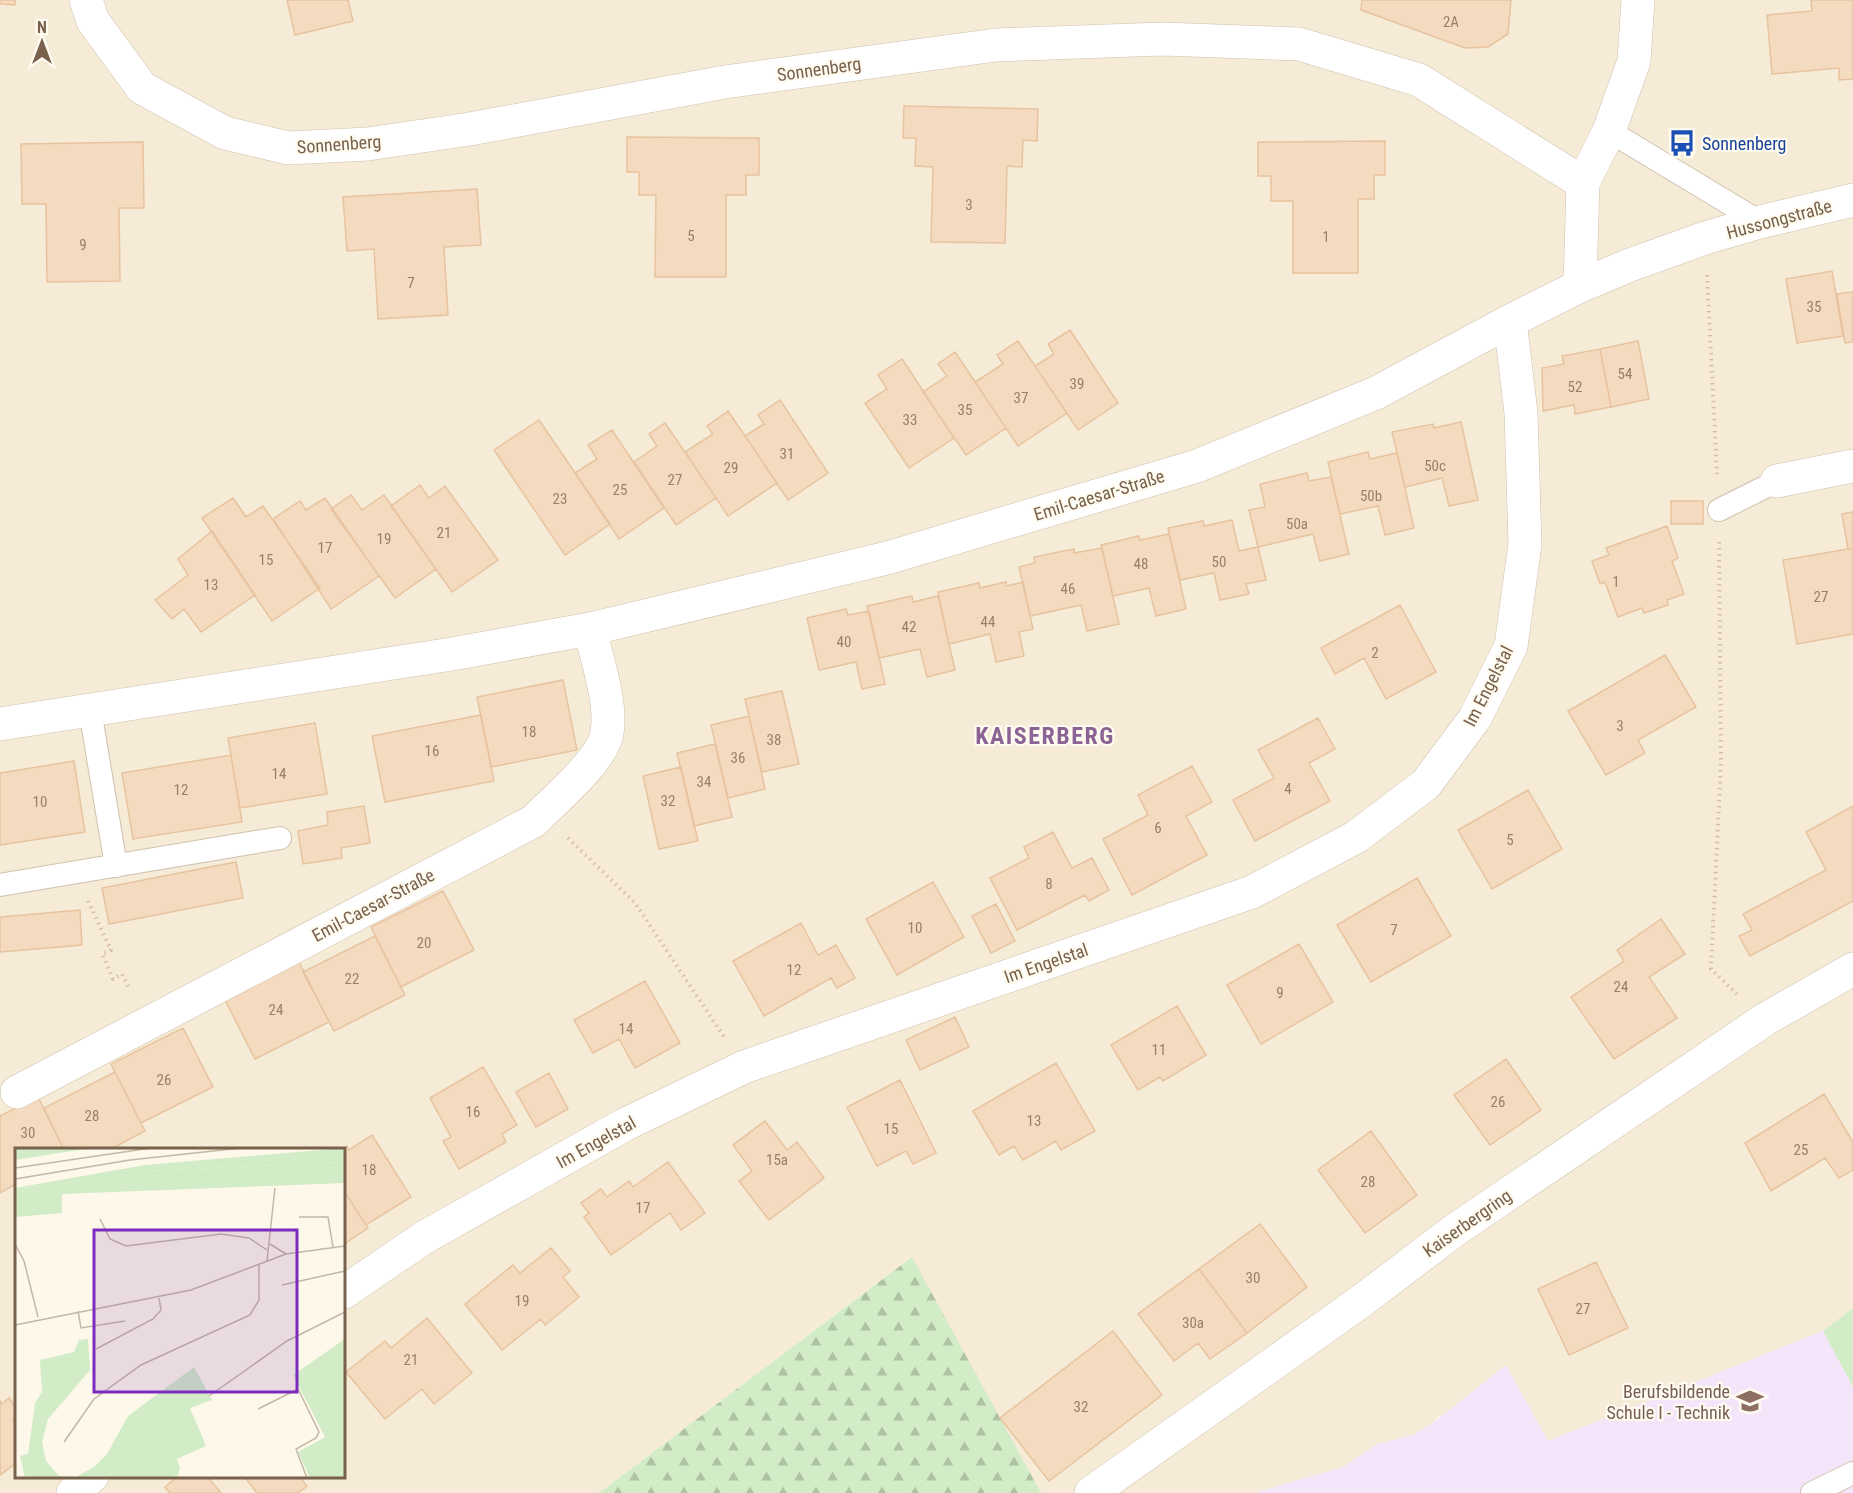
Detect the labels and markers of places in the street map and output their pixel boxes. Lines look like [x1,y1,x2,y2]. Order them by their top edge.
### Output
bus stop icon: Sonnenberg [1667,128,1697,158]
place label: Sonnenberg [1702,133,1786,154]
place label: Berufsbildende Schule I - Technik [1606,1381,1730,1423]
school or university icon: Berufsbildende Schule I - Technik [1735,1386,1765,1416]

